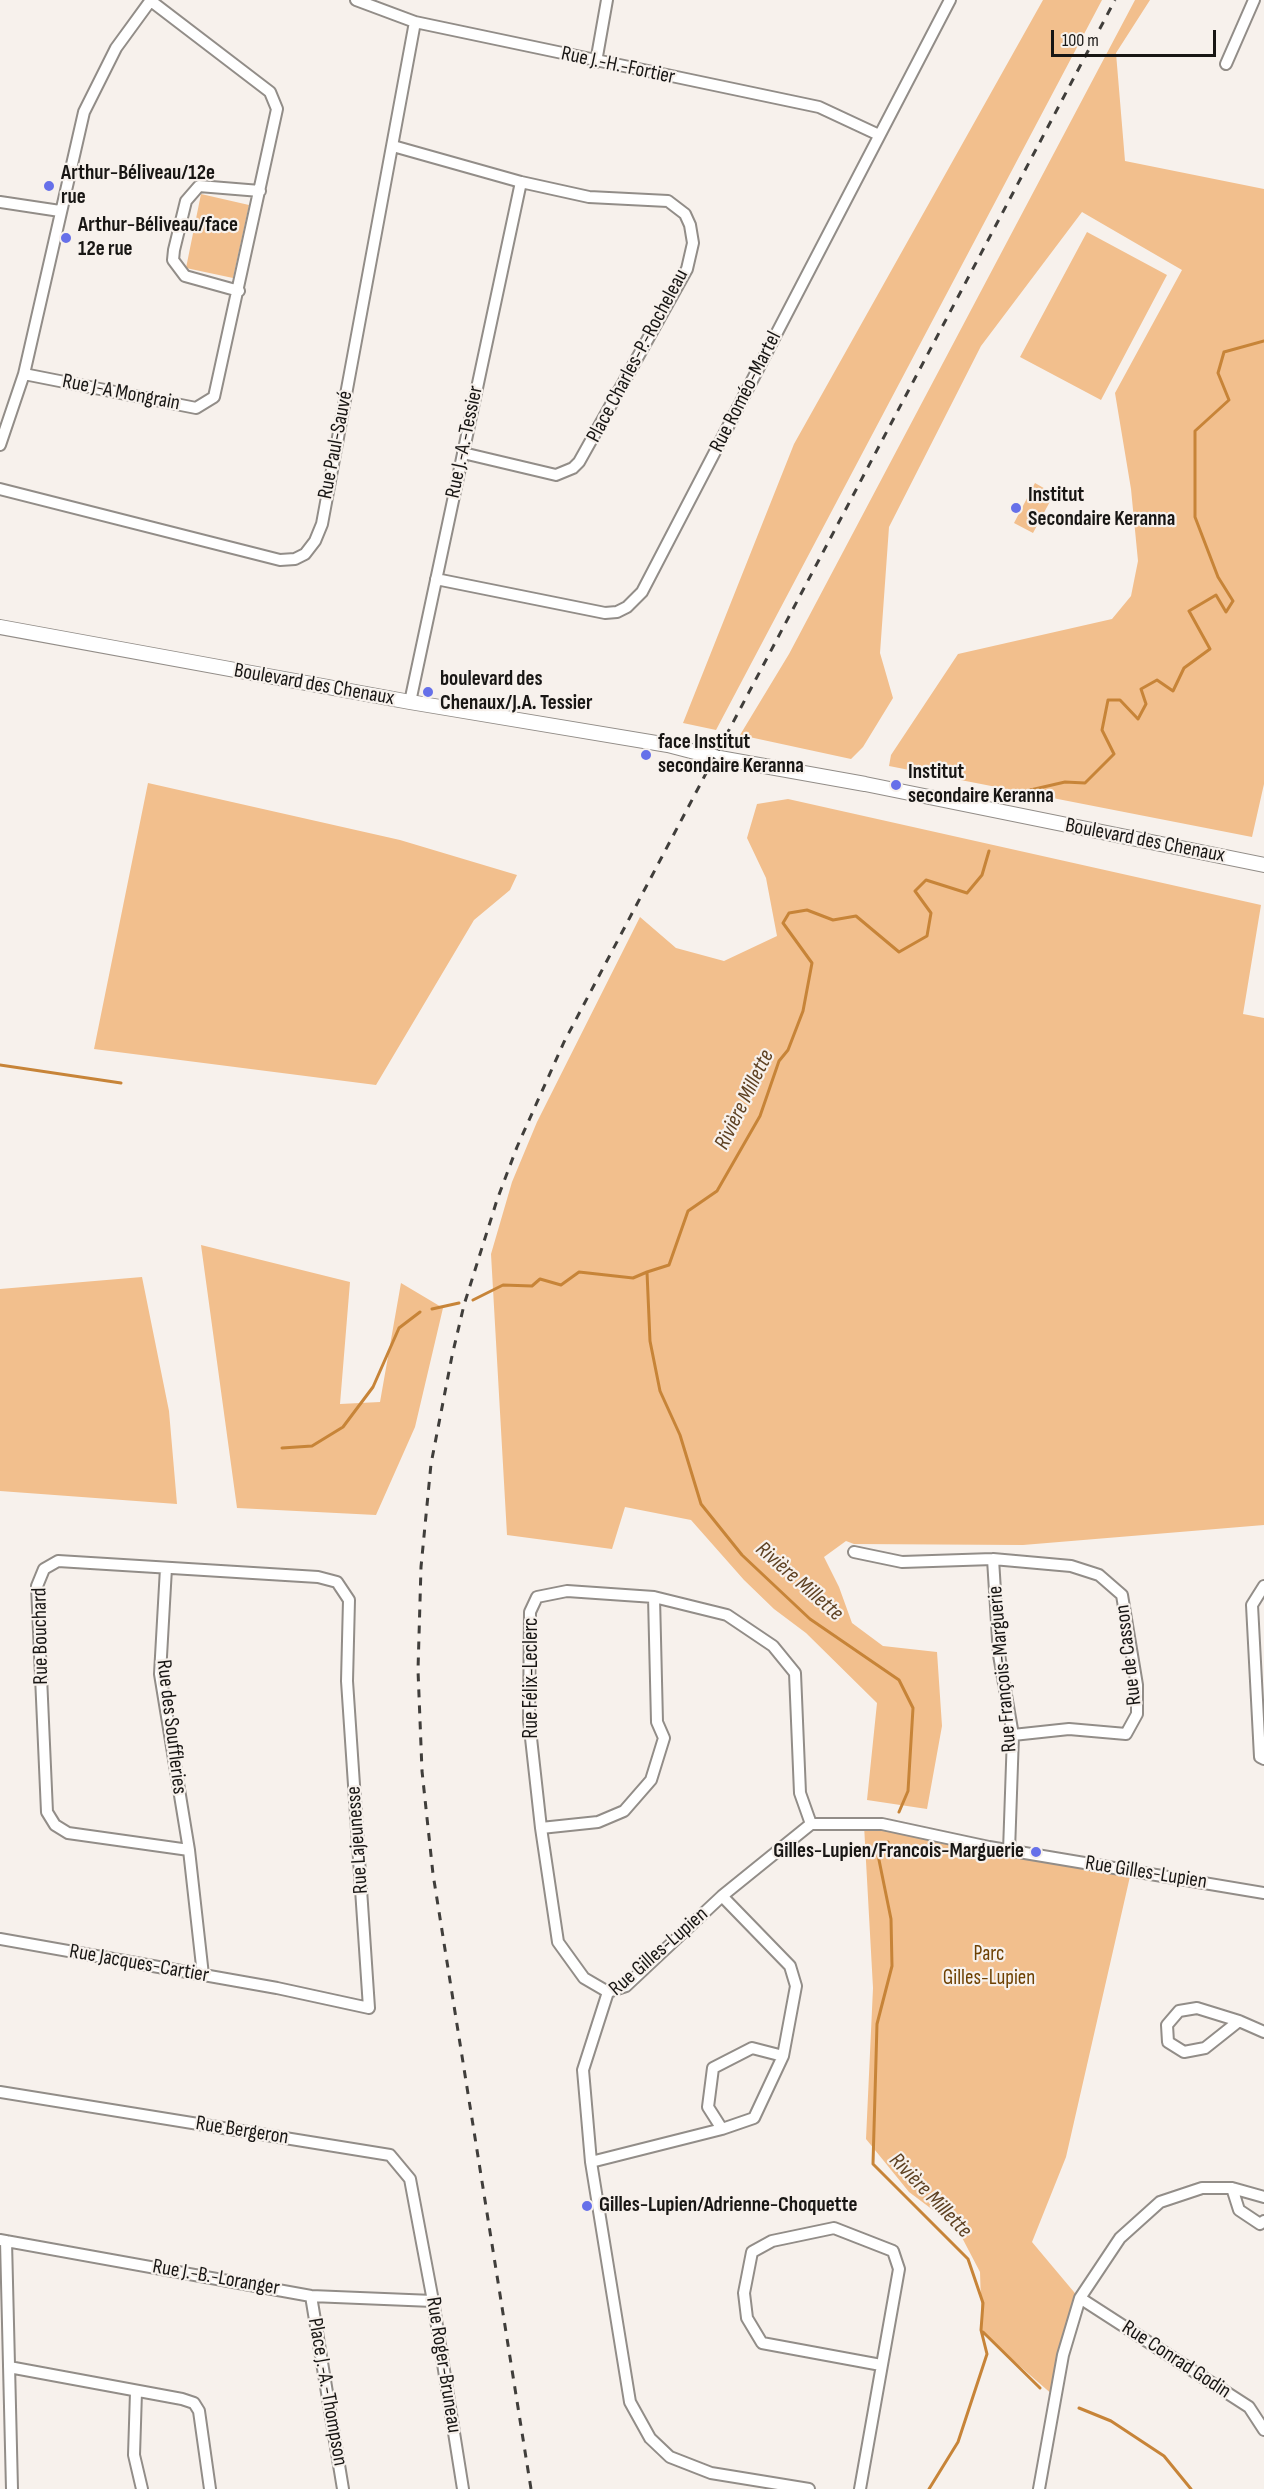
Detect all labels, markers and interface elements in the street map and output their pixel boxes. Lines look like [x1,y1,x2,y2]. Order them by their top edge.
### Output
scale bar [1054,18,1219,56]
text: 100 m [1062,30,1099,51]
street label: Rue J.-H.-Fortier [559,42,677,90]
place label: Arthur-Béliveau/12e rue [61,161,215,211]
marker: Arthur-Béliveau/12e rue [42,179,56,193]
place label: Arthur-Béliveau/face 12e rue [78,213,238,263]
marker: Arthur-Béliveau/face 12e rue [59,231,73,245]
street label: Place Charles-P.-Rocheleau [582,265,694,447]
street label: Rue Roméo-Martel [705,327,787,457]
street label: Rue J-A Mongrain [60,369,182,417]
street label: Rue J.-A.-Tessier [441,384,489,500]
street label: Rue Paul-Sauvé [313,389,359,501]
place label: Institut Secondaire Keranna [1028,483,1175,533]
marker: Institut Secondaire Keranna [1009,501,1023,515]
street label: Boulevard des Chenaux [232,659,396,711]
place label: boulevard des Chenaux/J.A. Tessier [440,667,592,717]
marker: boulevard des Chenaux/J.A. Tessier [421,685,435,699]
place label: face Institut secondaire Keranna [658,730,804,780]
marker: face Institut secondaire Keranna [639,748,653,762]
place label: Institut secondaire Keranna [908,760,1054,810]
marker: Institut secondaire Keranna [889,778,903,792]
street label: Boulevard des Chenaux [1063,813,1227,869]
water label: Rivière Millette [710,1046,780,1154]
water label: Rivière Millette [750,1537,848,1627]
street label: Rue François-Marguerie [983,1585,1023,1753]
street label: Rue Bouchard [28,1587,54,1685]
street label: Rue de Casson [1110,1603,1148,1707]
street label: Rue Félix-Leclerc [519,1617,545,1739]
street label: Rue des Souffleries [150,1658,192,1796]
street label: Rue Lajeunesse [342,1785,374,1895]
place label: Gilles-Lupien/Francois-Marguerie [773,1839,1024,1865]
marker: Gilles-Lupien/Francois-Marguerie [1029,1845,1043,1859]
street label: Rue Gilles-Lupien [1083,1851,1209,1895]
street label: Rue Gilles-Lupien [604,1902,714,2002]
street label: Rue Jacques-Cartier [67,1939,211,1989]
park label: Parc Gilles-Lupien [943,1942,1035,1992]
street label: Rue Bergeron [194,2111,290,2151]
water label: Rivière Millette [883,2148,977,2244]
place label: Gilles-Lupien/Adrienne-Choquette [599,2193,857,2219]
marker: Gilles-Lupien/Adrienne-Choquette [580,2199,594,2213]
street label: Rue J.-B.-Loranger [151,2254,281,2302]
street label: Rue Roger-Bruneau [420,2295,466,2435]
street label: Rue Conrad Godin [1117,2315,1235,2405]
street label: Place J.-A.-Thompson [302,2316,352,2468]

